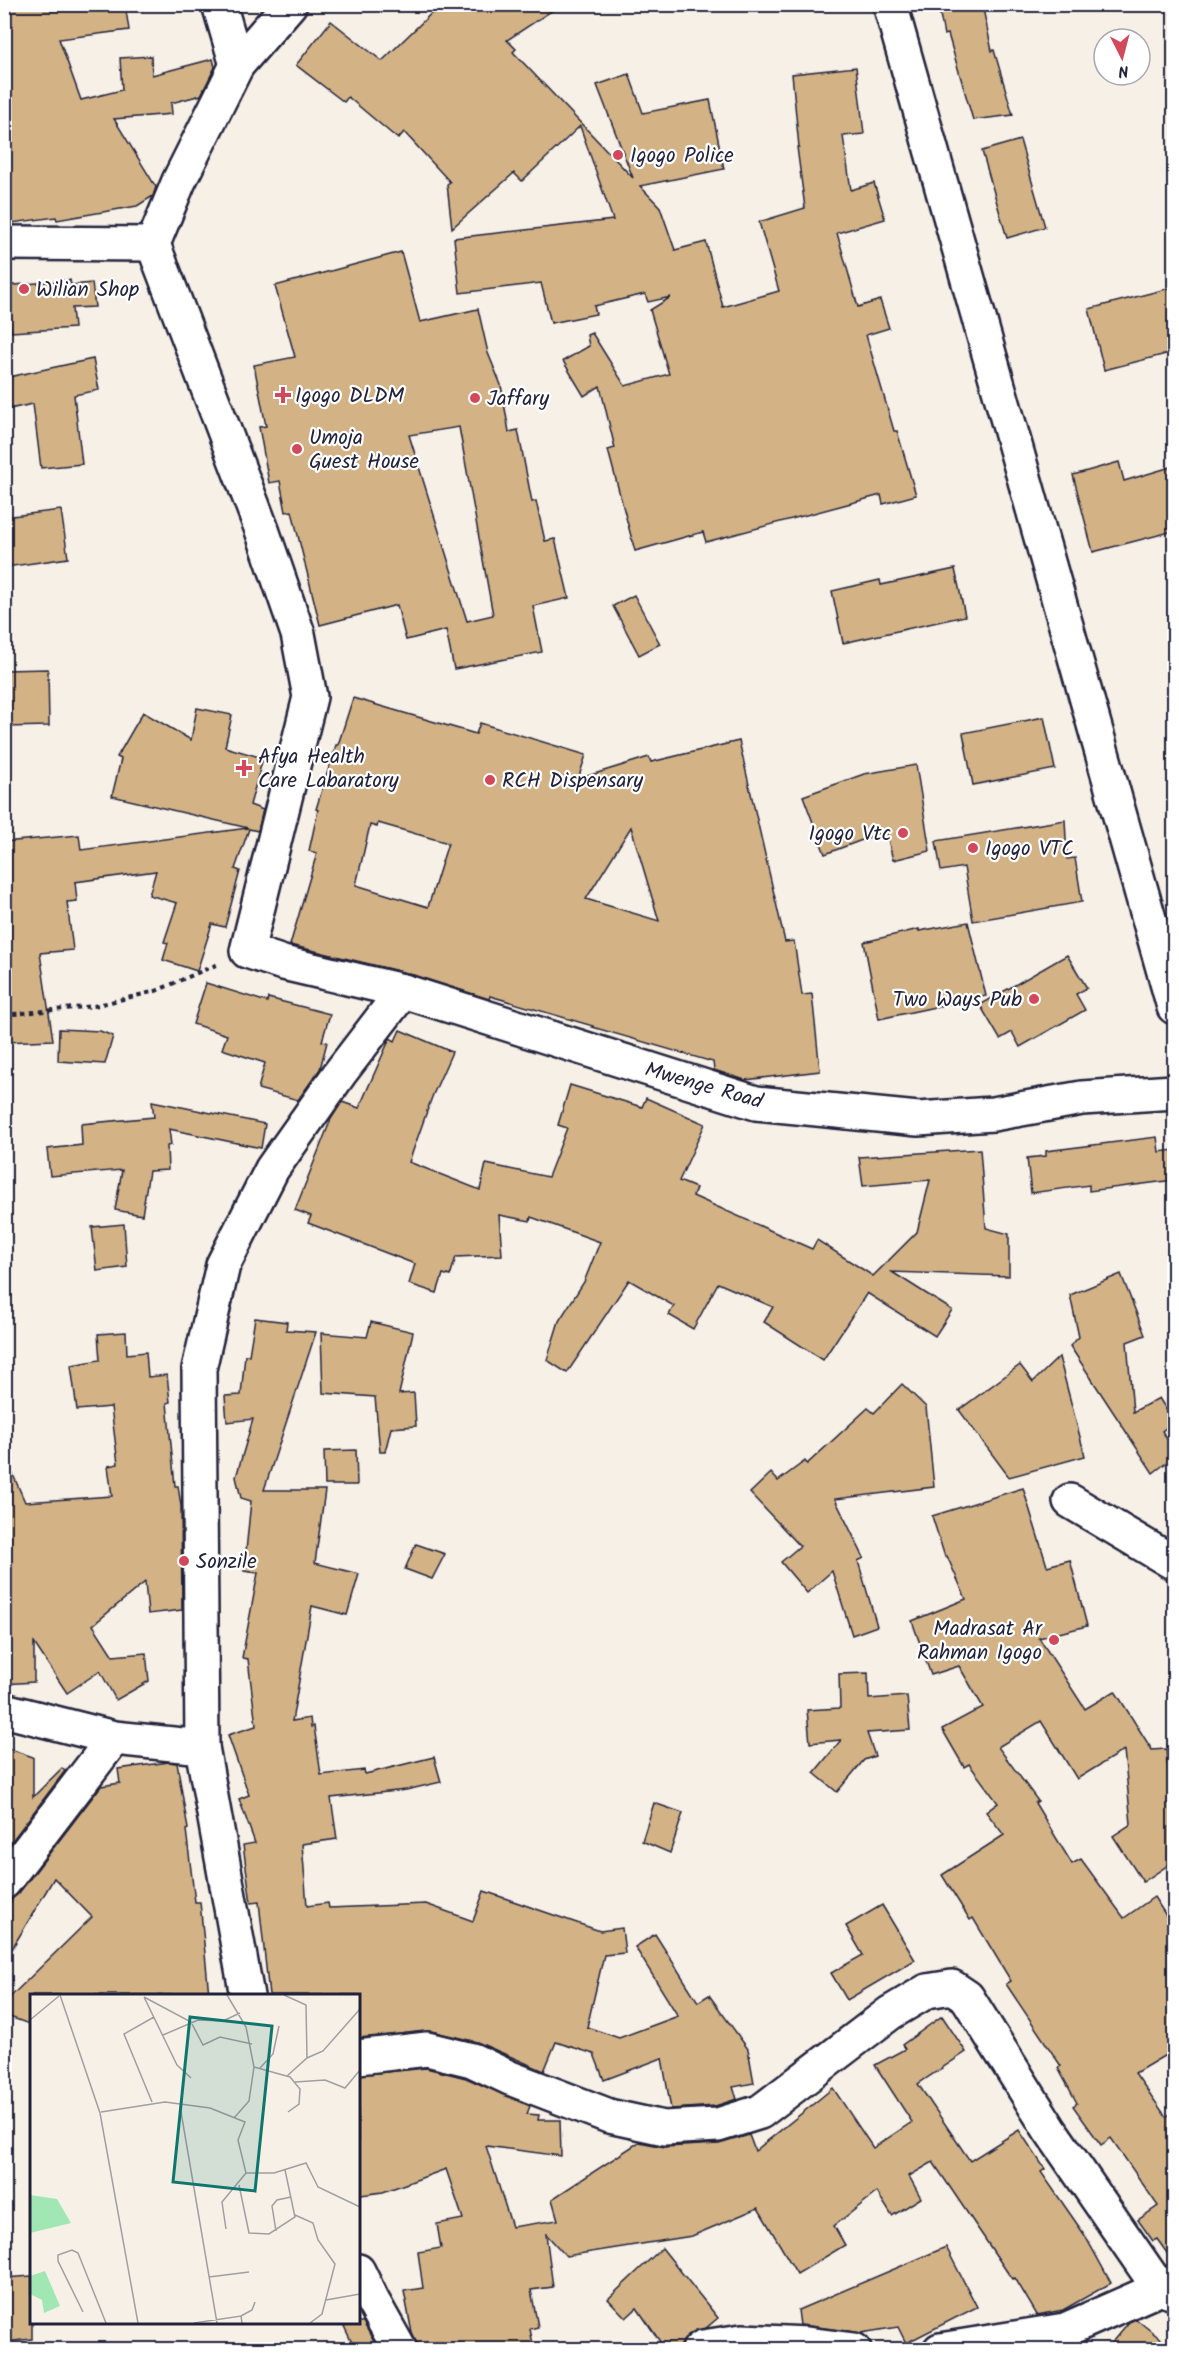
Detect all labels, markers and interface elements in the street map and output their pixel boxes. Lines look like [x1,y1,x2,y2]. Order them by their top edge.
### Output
north arrow [1092,27,1152,87]
text: N [1117,57,1130,83]
place label: Igogo Police [630,140,734,173]
marker: Igogo Police [611,148,625,162]
place label: Wilian Shop [36,274,139,307]
marker: Wilian Shop [17,282,31,296]
place label: Igogo DLDM [295,380,404,413]
place label: Jaffary [487,383,549,416]
marker: Igogo DLDM [276,388,290,402]
marker: Jaffary [468,391,482,405]
place label: Umoja Guest House [309,422,420,479]
marker: Umoja Guest House [290,442,304,456]
place label: Afya Health Care Labaratory [258,741,399,798]
marker: Afya Health Care Labaratory [235,759,253,777]
place label: RCH Dispensary [502,765,643,798]
marker: RCH Dispensary [483,773,497,787]
place label: Igogo Vtc [808,818,891,851]
marker: Igogo Vtc [896,826,910,840]
place label: Igogo VTC [985,833,1074,866]
marker: Igogo VTC [966,841,980,855]
place label: Two Ways Pub [893,984,1022,1017]
marker: Two Ways Pub [1027,992,1041,1006]
street label: Mwenge Road [641,1054,767,1119]
place label: Sonzile [196,1546,257,1579]
marker: Sonzile [177,1554,191,1568]
place label: Madrasat Ar Rahman Igogo [917,1613,1043,1670]
marker: Madrasat Ar Rahman Igogo [1047,1633,1061,1647]
inset map [30,1994,360,2324]

